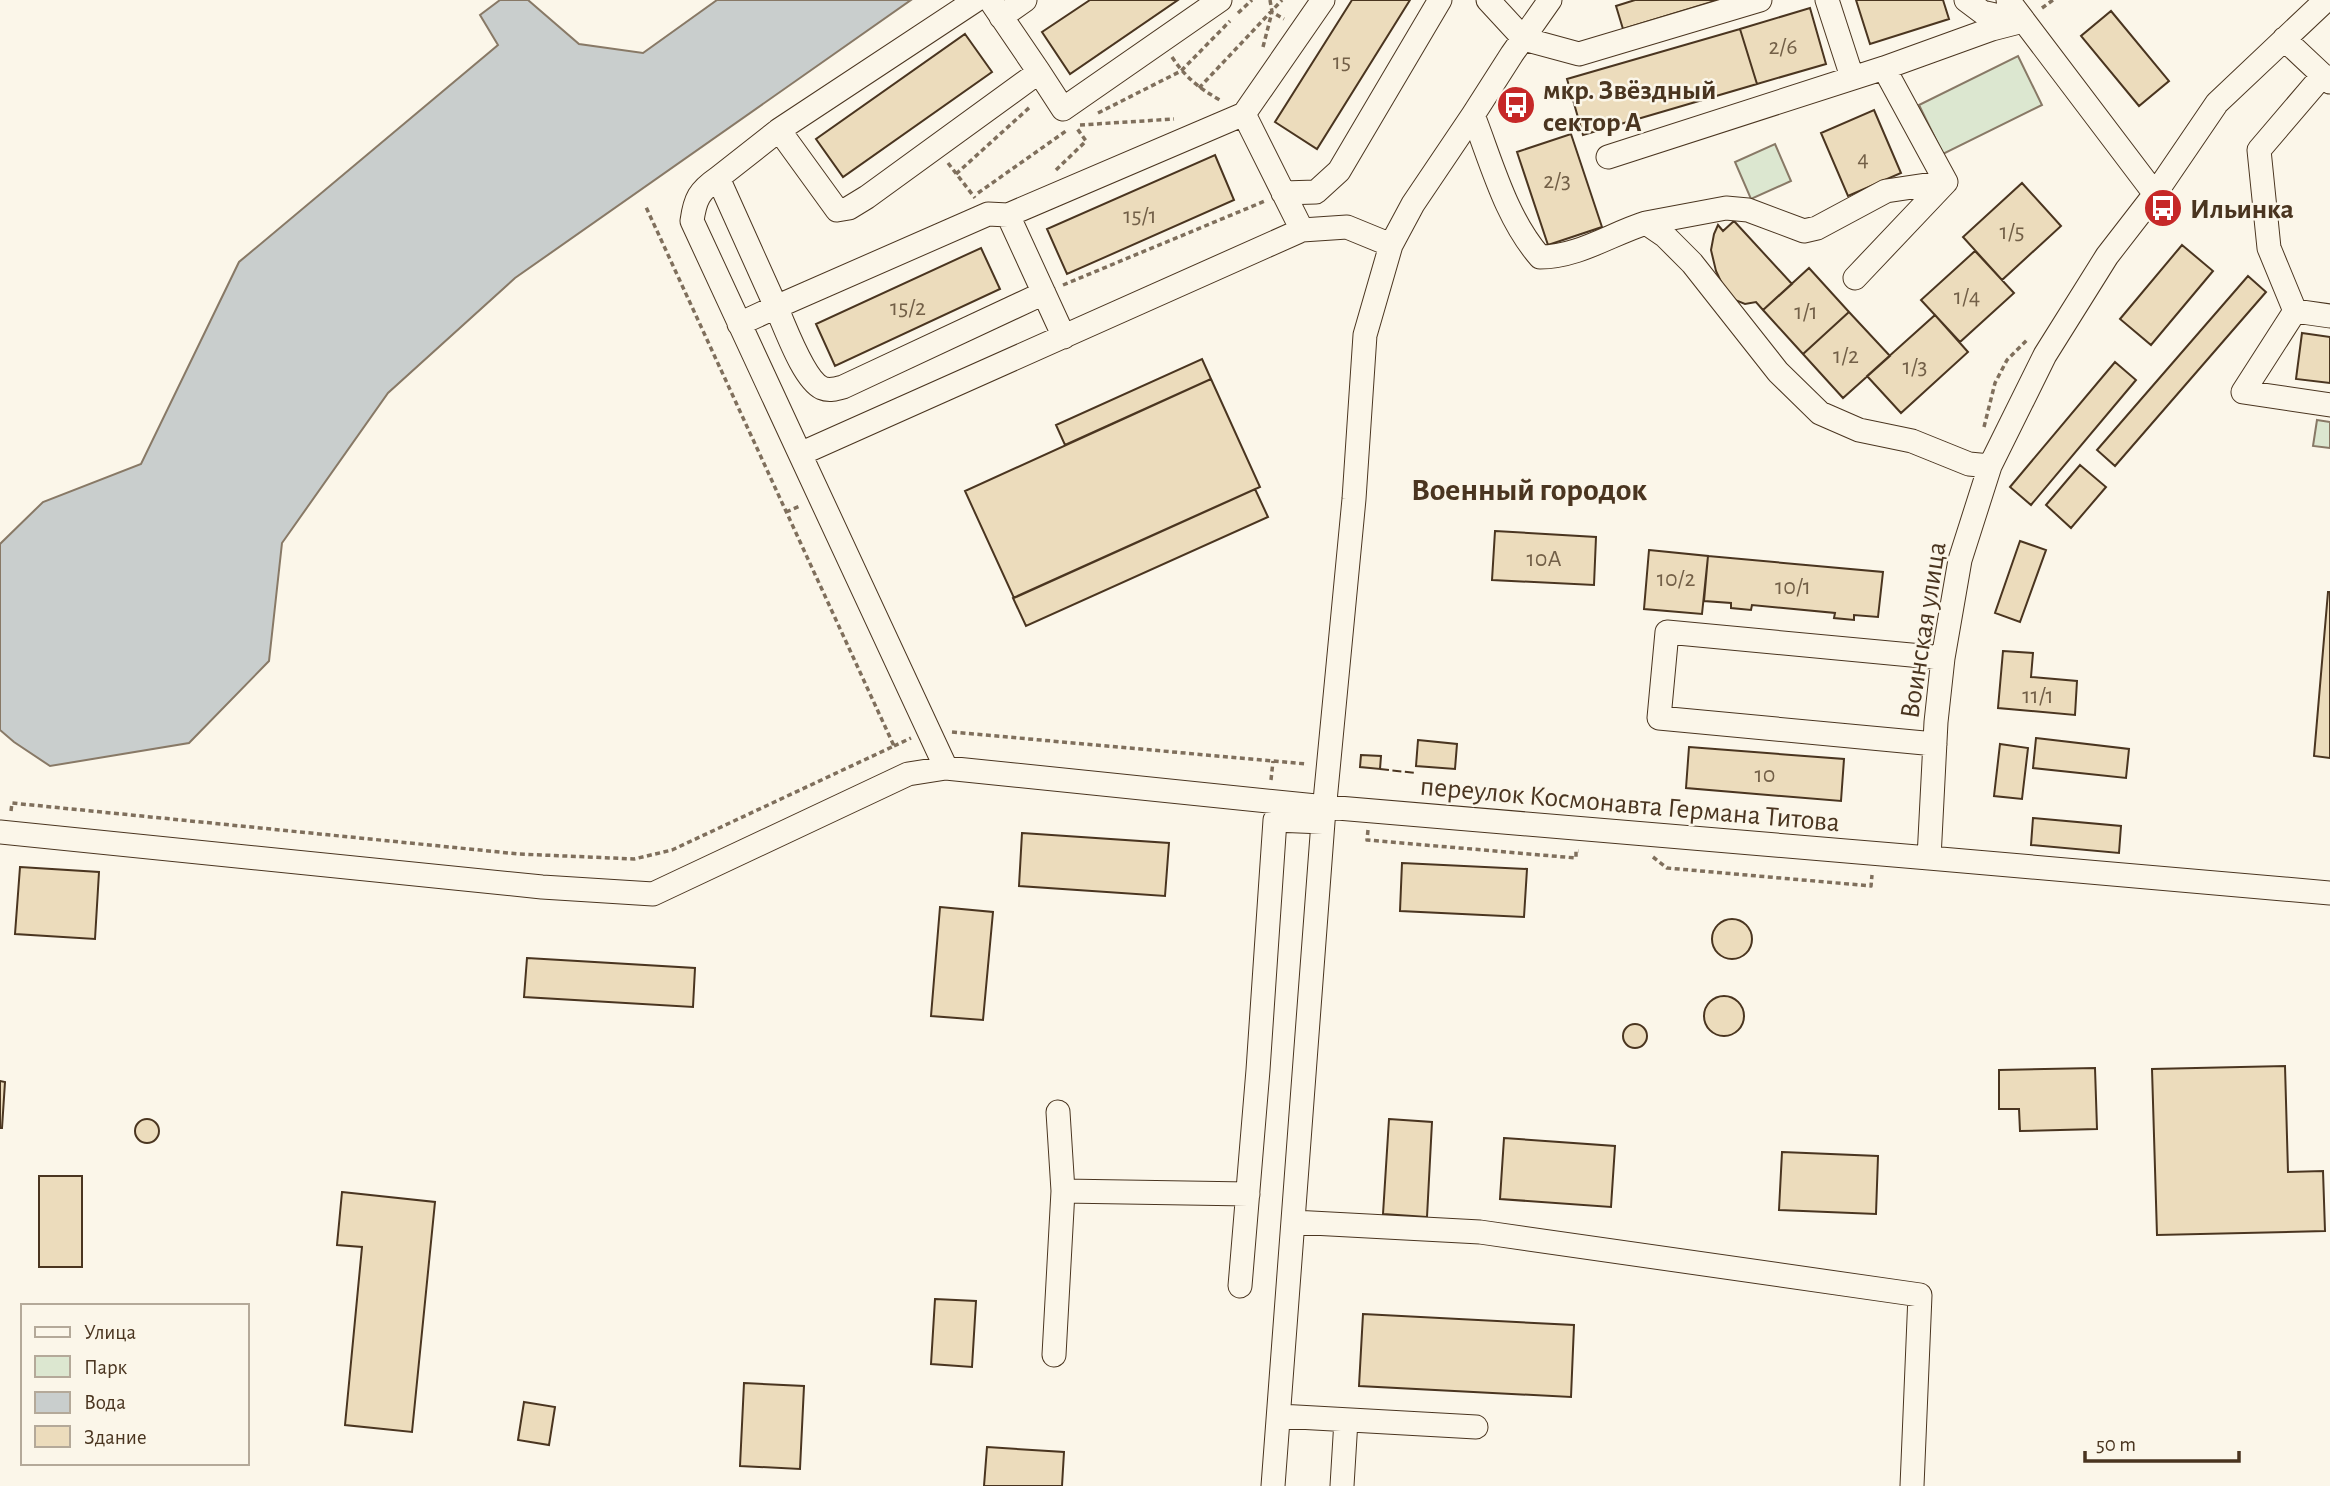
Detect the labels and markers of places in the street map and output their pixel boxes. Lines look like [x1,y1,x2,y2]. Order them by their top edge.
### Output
place label: мкр. Звёздный сектор А [1543,77,1716,137]
bus stop icon: мкр. Звёздный сектор А [1495,84,1537,126]
bus stop icon: Ильинка [2142,187,2184,229]
place label: Ильинка [2190,196,2294,224]

